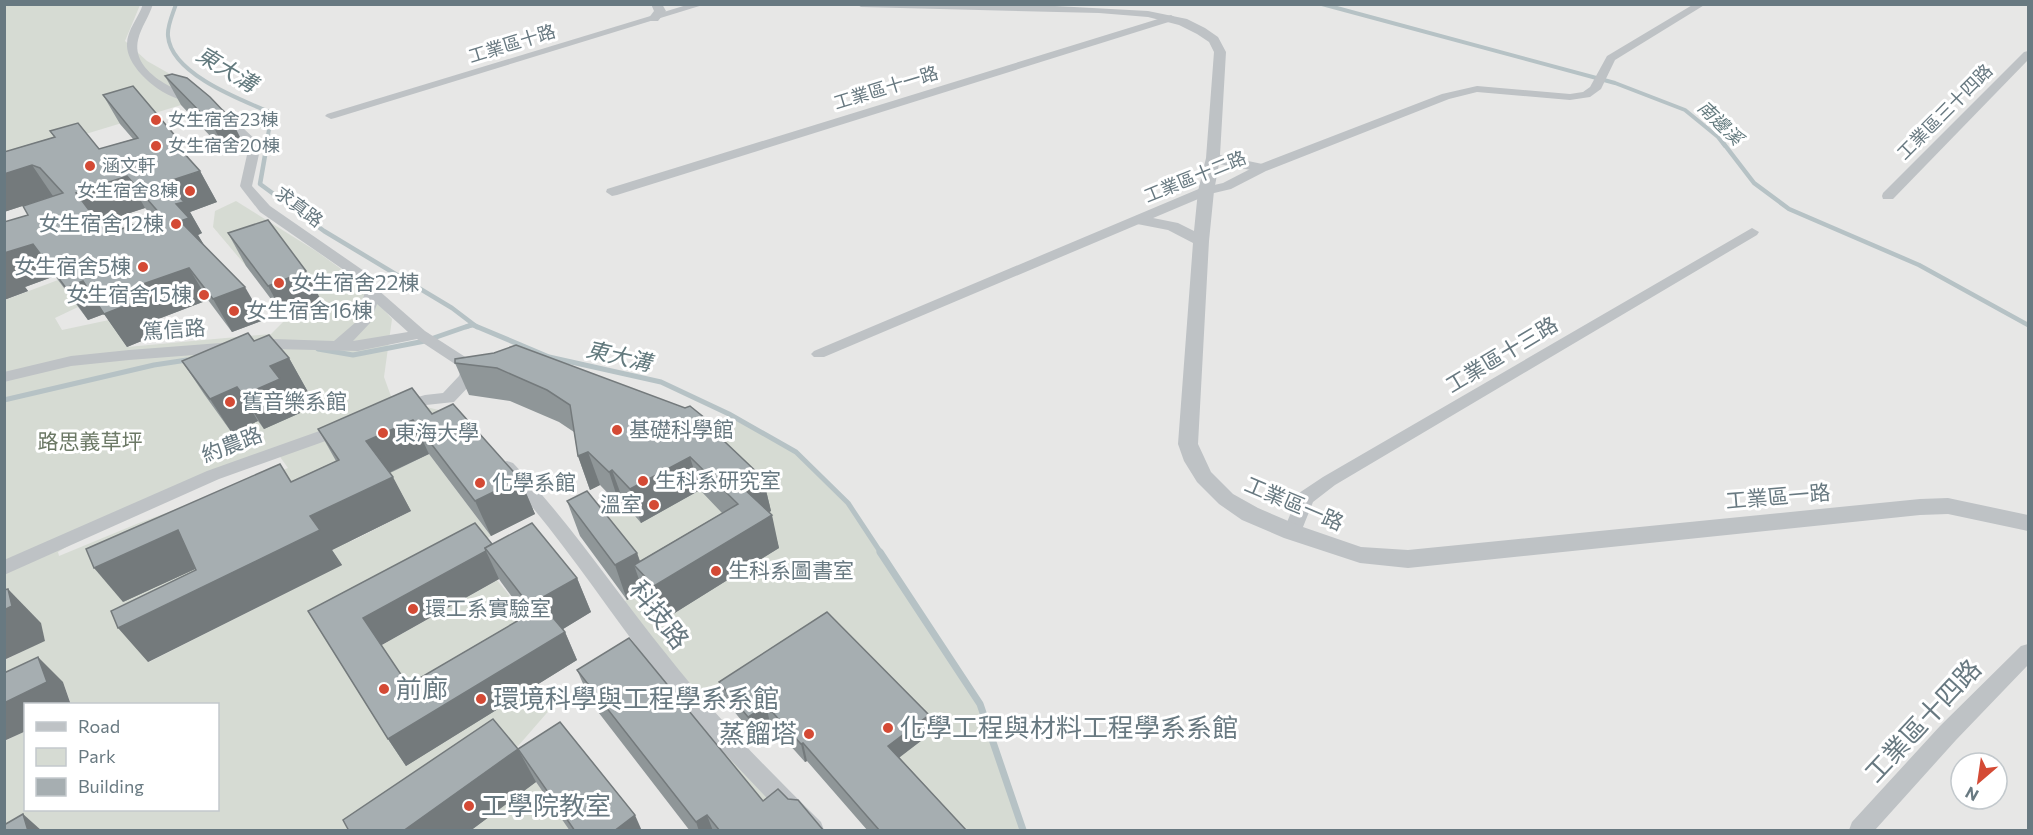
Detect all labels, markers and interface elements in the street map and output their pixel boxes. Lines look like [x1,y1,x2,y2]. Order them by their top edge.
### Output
street label: 工業區十路 [465,19,558,67]
water label: 東大溝 [192,40,265,99]
street label: 工業區三十四路 [1892,59,1997,164]
street label: 工業區十一路 [831,61,941,113]
water label: 南邊溪 [1694,96,1750,151]
place label: 女生宿舍23棟 [168,108,278,130]
marker: 女生宿舍23棟 [149,113,163,127]
place label: 女生宿舍20棟 [168,134,280,156]
marker: 女生宿舍20棟 [149,139,163,153]
street label: 工業區十二路 [1140,146,1249,207]
place label: 涵文軒 [102,154,156,176]
marker: 涵文軒 [83,159,97,173]
place label: 女生宿舍8棟 [77,179,178,201]
street label: 求真路 [271,181,328,231]
marker: 女生宿舍8棟 [183,184,197,198]
place label: 女生宿舍12棟 [38,210,164,235]
marker: 女生宿舍12棟 [169,217,183,231]
place label: 女生宿舍5棟 [14,253,131,278]
marker: 女生宿舍5棟 [136,260,150,274]
place label: 女生宿舍22棟 [291,269,419,294]
marker: 女生宿舍22棟 [272,276,286,290]
place label: 女生宿舍15棟 [66,281,192,306]
marker: 女生宿舍15棟 [197,288,211,302]
place label: 女生宿舍16棟 [246,297,373,322]
marker: 女生宿舍16棟 [227,304,241,318]
street label: 工業區十三路 [1441,311,1562,397]
street label: 篤信路 [142,314,206,343]
water label: 東大溝 [584,335,657,377]
place label: 舊音樂系館 [242,388,347,413]
marker: 舊音樂系館 [223,395,237,409]
place label: 基礎科學館 [629,416,734,441]
place label: 東海大學 [395,419,479,444]
street label: 約農路 [198,421,265,467]
marker: 基礎科學館 [610,423,624,437]
marker: 東海大學 [376,426,390,440]
park label: 路思義草坪 [38,428,143,453]
place label: 生科系研究室 [655,467,781,492]
place label: 化學系館 [492,469,576,494]
street label: 工業區一路 [1241,471,1348,535]
marker: 生科系研究室 [636,474,650,488]
marker: 化學系館 [473,476,487,490]
street label: 工業區一路 [1724,478,1831,513]
place label: 溫室 [600,491,642,516]
marker: 溫室 [647,498,661,512]
place label: 生科系圖書室 [728,557,854,582]
marker: 生科系圖書室 [709,564,723,578]
street label: 科技路 [624,574,696,654]
place label: 環工系實驗室 [425,595,551,620]
marker: 環工系實驗室 [406,602,420,616]
street label: 工業區十四路 [1857,652,1986,788]
place label: 前廊 [396,672,448,703]
marker: 前廊 [377,682,391,696]
place label: 環境科學與工程學系系館 [493,682,779,713]
marker: 環境科學與工程學系系館 [474,692,488,706]
legend [24,703,219,811]
place label: 化學工程與材料工程學系系館 [900,711,1238,742]
text: Road [78,715,120,737]
place label: 蒸餾塔 [719,717,797,748]
marker: 化學工程與材料工程學系系館 [881,721,895,735]
marker: 蒸餾塔 [802,727,816,741]
text: Park [78,745,116,767]
north arrow [1949,751,2009,811]
text: Building [78,775,144,797]
text: N [1962,783,1981,806]
place label: 工學院教室 [481,789,611,820]
marker: 工學院教室 [462,799,476,813]

